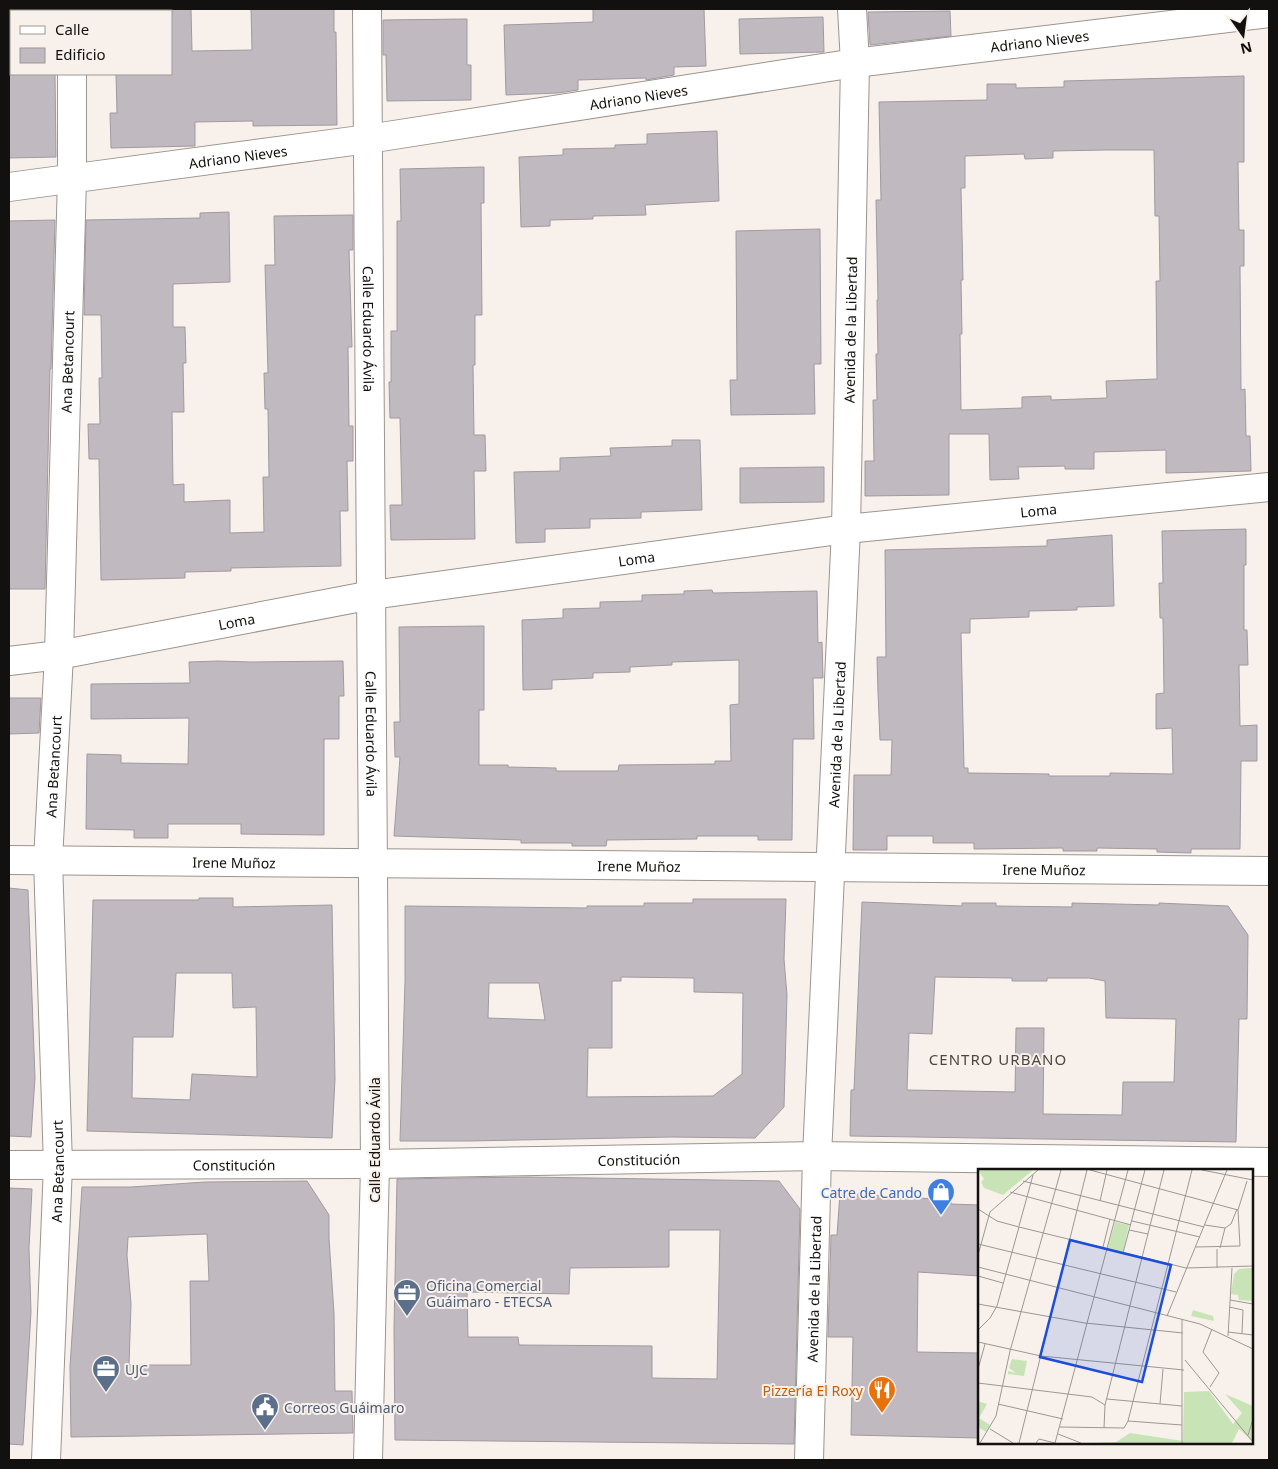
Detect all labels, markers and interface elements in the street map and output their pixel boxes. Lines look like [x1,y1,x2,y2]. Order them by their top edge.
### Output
legend [10,10,172,75]
north arrow [1218,10,1268,60]
text: Calle [55,19,89,39]
street label: Adriano Nieves [989,25,1090,56]
text: N [1238,38,1254,59]
text: Edificio [55,44,106,64]
street label: Adriano Nieves [588,80,689,114]
street label: Adriano Nieves [188,140,289,172]
street label: Avenida de la Libertad [839,256,861,403]
street label: Calle Eduardo Ávila [359,266,379,392]
street label: Ana Betancourt [56,310,78,413]
street label: Loma [1019,499,1058,521]
street label: Loma [617,546,656,570]
street label: Loma [217,608,256,634]
street label: Avenida de la Libertad [824,661,849,808]
street label: Calle Eduardo Ávila [362,671,382,797]
street label: Ana Betancourt [41,715,65,818]
street label: Irene Muñoz [192,852,276,872]
street label: Irene Muñoz [597,856,681,875]
street label: Irene Muñoz [1002,859,1086,879]
district label: CENTRO URBANO [929,1049,1067,1069]
street label: Calle Eduardo Ávila [365,1077,384,1203]
street label: Ana Betancourt [46,1120,68,1223]
street label: Constitución [597,1149,680,1169]
street label: Constitución [193,1155,275,1174]
inset map [978,1169,1253,1444]
shop icon: Catre de Cando [926,1177,956,1216]
place label: Catre de Cando [821,1183,922,1202]
street label: Avenida de la Libertad [802,1216,825,1363]
place label: Oficina Comercial Guáimaro - ETECSA [426,1276,552,1311]
office icon: Oficina Comercial Guáimaro - ETECSA [392,1278,422,1317]
office icon: UJC [91,1354,121,1393]
place label: UJC [125,1360,148,1379]
restaurant icon: Pizzería El Roxy [867,1375,897,1414]
place label: Pizzería El Roxy [762,1381,864,1400]
public building icon: Correos Guáimaro [250,1392,280,1431]
place label: Correos Guáimaro [284,1398,405,1417]

